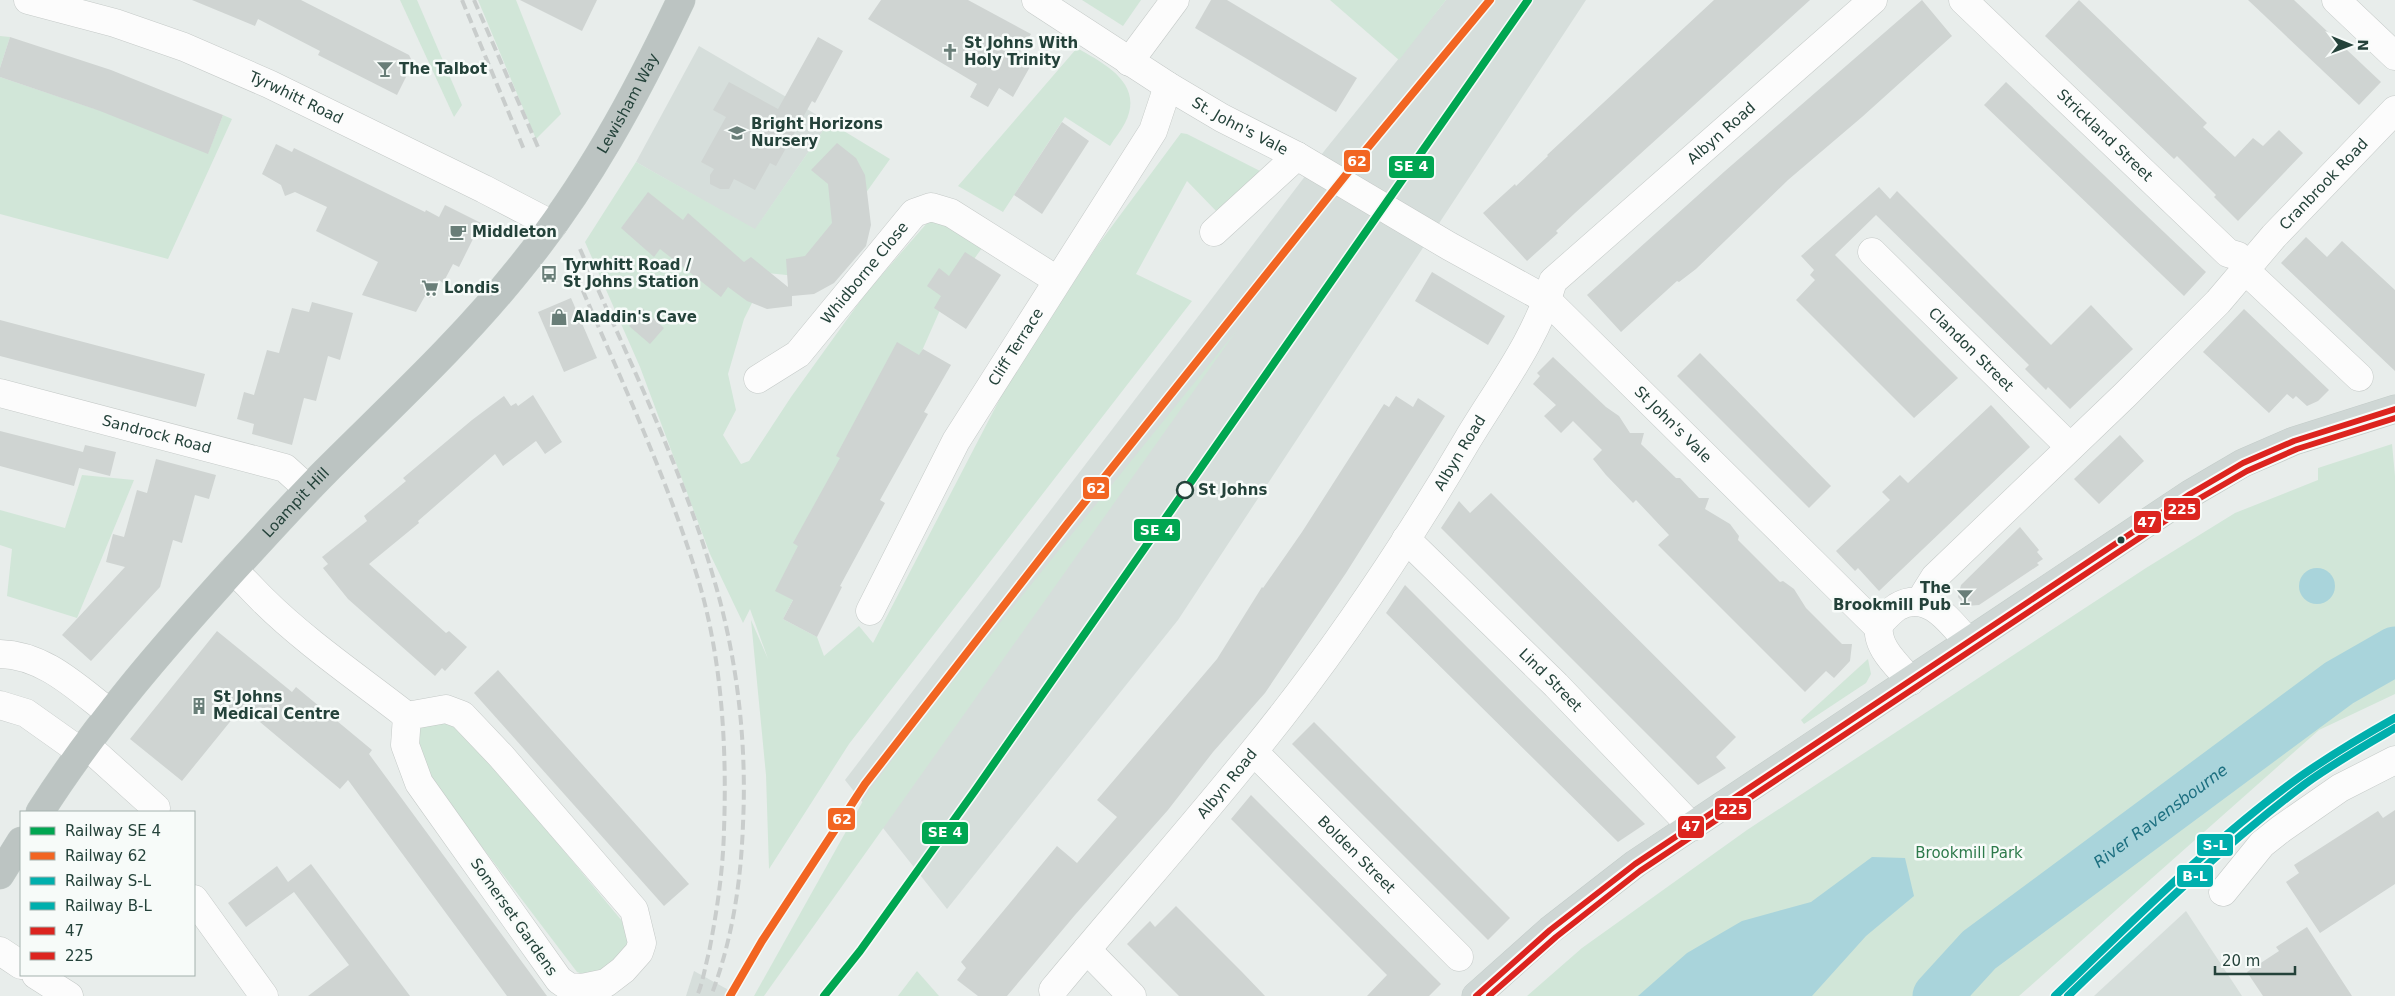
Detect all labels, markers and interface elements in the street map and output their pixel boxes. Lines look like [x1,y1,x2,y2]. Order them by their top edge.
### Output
north arrow [2325,20,2375,70]
place label: St Johns With Holy Trinity [964,34,1078,69]
text: N [2355,39,2371,51]
church icon: St Johns With Holy Trinity [940,42,960,62]
street label: Lewisham Way [593,50,663,157]
bar icon: The Talbot [375,59,395,79]
place label: The Talbot [399,60,487,78]
street label: Tyrwhitt Road [245,67,346,128]
street label: Strickland Street [2053,85,2156,185]
street label: St. John's Vale [1189,93,1291,159]
street label: Albyn Road [1683,98,1759,168]
place label: Bright Horizons Nursery [751,115,883,150]
school or university icon: Bright Horizons Nursery [727,123,747,143]
street label: Cranbrook Road [2276,135,2372,234]
line badge: 62 [1343,149,1371,173]
text: 62 [1347,153,1367,169]
line badge: SE 4 [1388,155,1435,179]
text: SE 4 [1394,158,1428,174]
street label: Whidborne Close [817,218,912,328]
cafe icon: Middleton [448,222,468,242]
place label: Middleton [472,223,557,241]
place label: Tyrwhitt Road / St Johns Station [563,256,699,291]
bus stop icon: Tyrwhitt Road / St Johns Station [539,264,559,284]
supermarket icon: Londis [420,278,440,298]
place label: Londis [444,279,499,297]
street label: Clandon Street [1925,304,2017,395]
street label: Cliff Terrace [984,305,1047,389]
shop icon: Aladdin's Cave [549,307,569,327]
place label: Aladdin's Cave [573,308,697,326]
street label: St John's Vale [1631,382,1715,466]
street label: Sandrock Road [100,411,213,457]
street label: Albyn Road [1430,412,1489,494]
street label: Loampit Hill [259,464,333,541]
line badge: 62 [1082,476,1110,500]
text: 62 [1086,480,1106,496]
marker: St Johns [1176,481,1194,499]
place label: St Johns [1198,481,1267,499]
line badge: 225 [2163,497,2201,521]
text: 225 [2167,501,2197,517]
line badge: 47 [2133,510,2162,534]
text: 47 [2137,514,2157,530]
line badge: SE 4 [1133,518,1181,542]
text: SE 4 [1140,522,1174,538]
unlabelled marker [2116,535,2126,545]
place label: The Brookmill Pub [1833,579,1951,614]
bar icon: The Brookmill Pub [1955,587,1975,607]
street label: Lind Street [1515,645,1586,716]
place label: St Johns Medical Centre [213,688,340,723]
building icon: St Johns Medical Centre [189,696,209,716]
street label: Albyn Road [1193,745,1261,822]
water label: River Ravensbourne [2090,760,2231,872]
line badge: 225 [1714,797,1752,821]
text: 225 [1718,801,1748,817]
line badge: 62 [827,807,856,831]
legend [20,811,195,976]
text: 62 [832,811,852,827]
street label: Bolden Street [1314,812,1399,897]
line badge: 47 [1677,815,1705,839]
text: 47 [1681,818,1701,834]
line badge: SE 4 [921,821,969,845]
text: Railway SE 4 [65,822,161,840]
text: SE 4 [928,824,962,840]
line badge: S-L [2196,833,2234,857]
text: S-L [2203,837,2227,853]
park label: Brookmill Park [1915,844,2023,862]
text: Railway 62 [65,847,147,865]
street label: Somerset Gardens [467,855,561,979]
line badge: B-L [2176,864,2214,888]
text: B-L [2182,868,2208,884]
text: Railway S-L [65,872,152,890]
text: Railway B-L [65,897,152,915]
text: 47 [65,922,84,940]
scale bar [2215,944,2295,976]
text: 225 [65,947,94,965]
text: 20 m [2222,952,2260,970]

